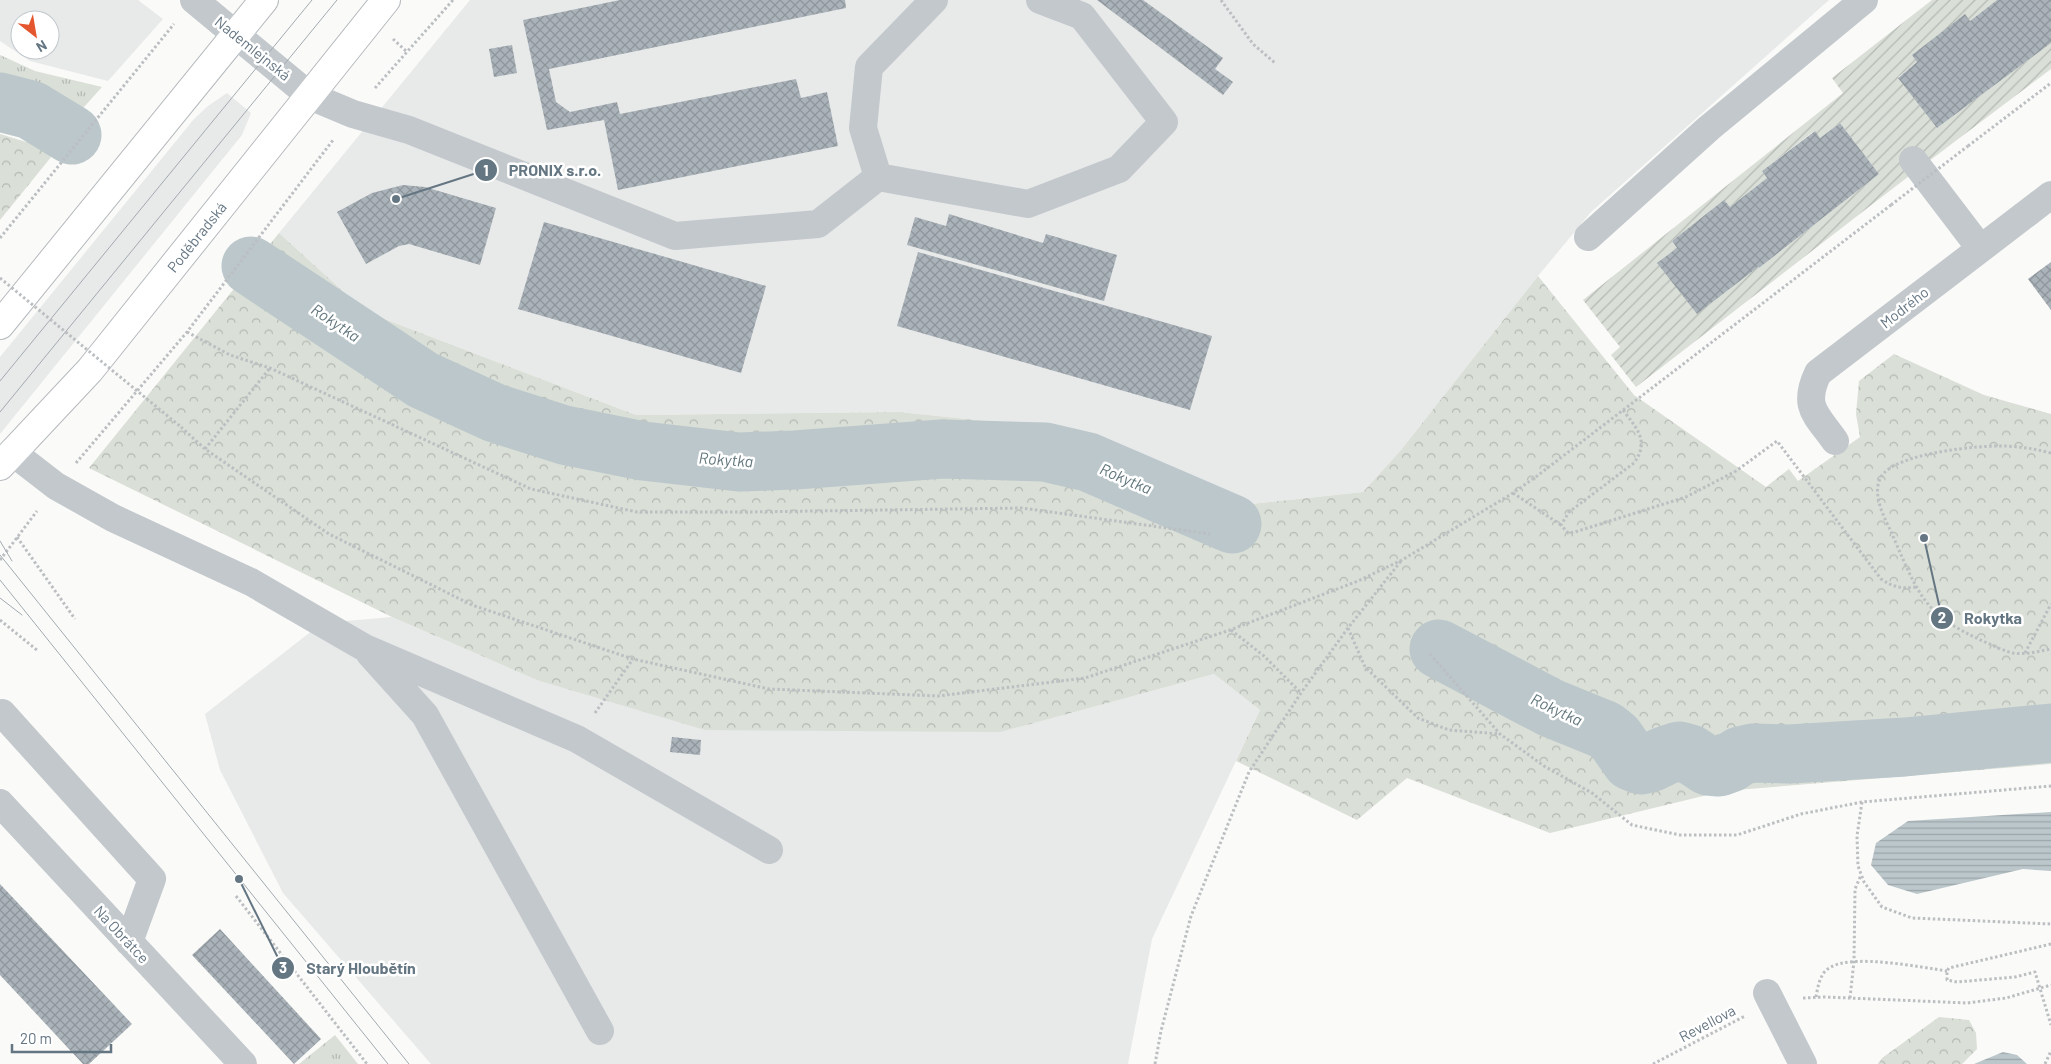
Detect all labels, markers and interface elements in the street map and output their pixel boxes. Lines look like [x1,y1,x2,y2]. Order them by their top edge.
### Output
north arrow [10,10,60,60]
street label: Nademlejnská [212,12,294,84]
text: N [34,37,50,56]
callout: PRONIX s.r.o. [473,155,611,186]
text: PRONIX s.r.o. [509,160,601,179]
text: 1 [483,161,489,179]
street label: Poděbradská [163,198,230,276]
street label: Modrého [1876,282,1932,332]
water label: Rokytka [308,299,364,345]
water label: Rokytka [698,448,754,470]
water label: Rokytka [1097,459,1155,497]
callout: Rokytka [1929,602,2032,633]
text: 2 [1938,608,1946,626]
text: Rokytka [1964,608,2022,627]
water label: Rokytka [1528,689,1586,729]
street label: Na Obrátce [91,901,153,967]
callout: Starý Hloubětín [271,953,425,984]
text: 3 [279,958,287,976]
text: Starý Hloubětín [306,958,416,977]
street label: Revellova [1676,1001,1738,1045]
scale bar [12,1022,111,1054]
text: 20 m [20,1029,52,1047]

